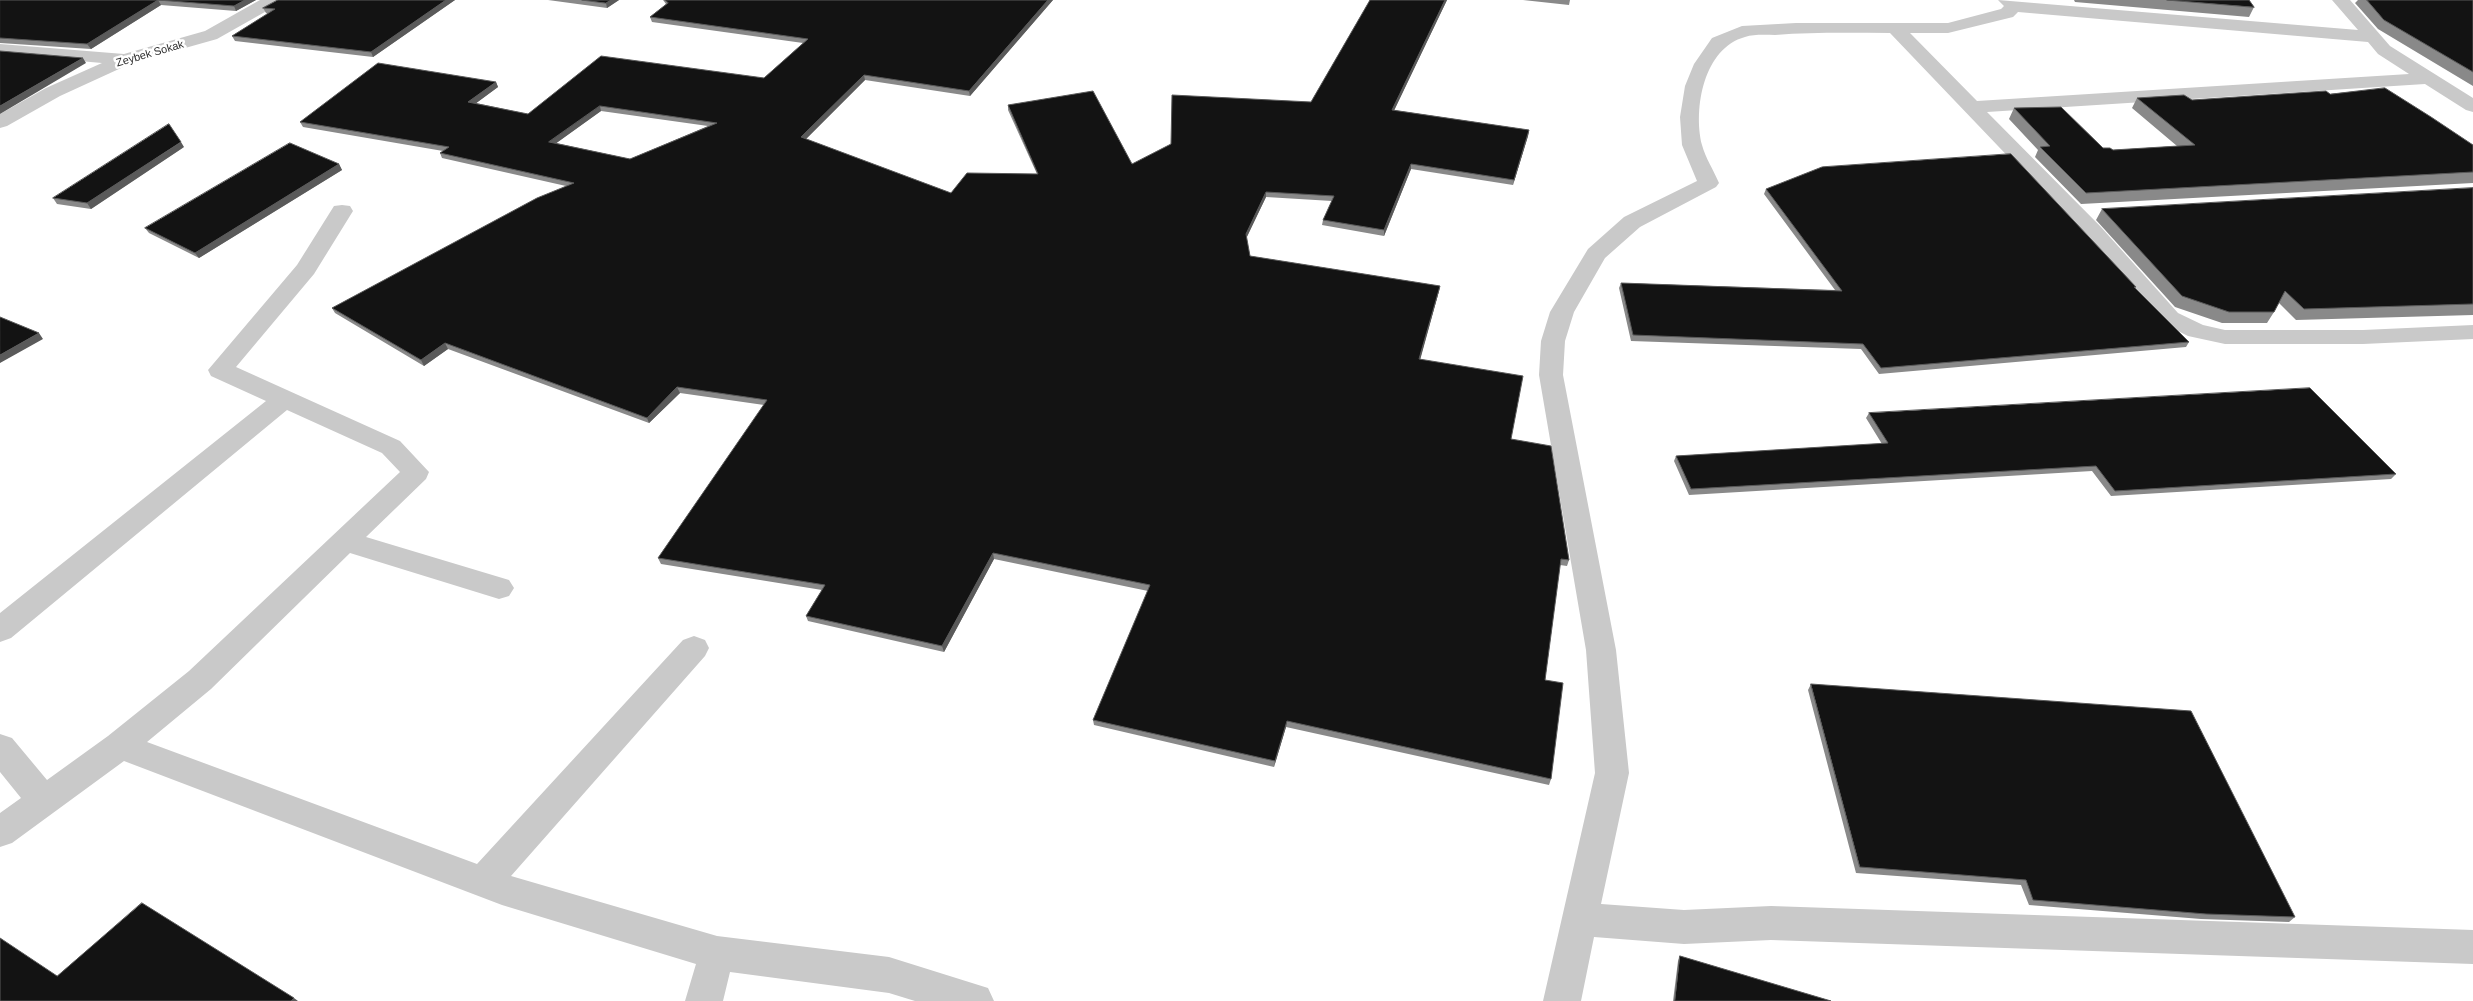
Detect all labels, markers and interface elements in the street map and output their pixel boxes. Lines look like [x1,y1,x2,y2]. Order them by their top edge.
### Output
street label: Zeybek Sokak [115,38,185,70]

